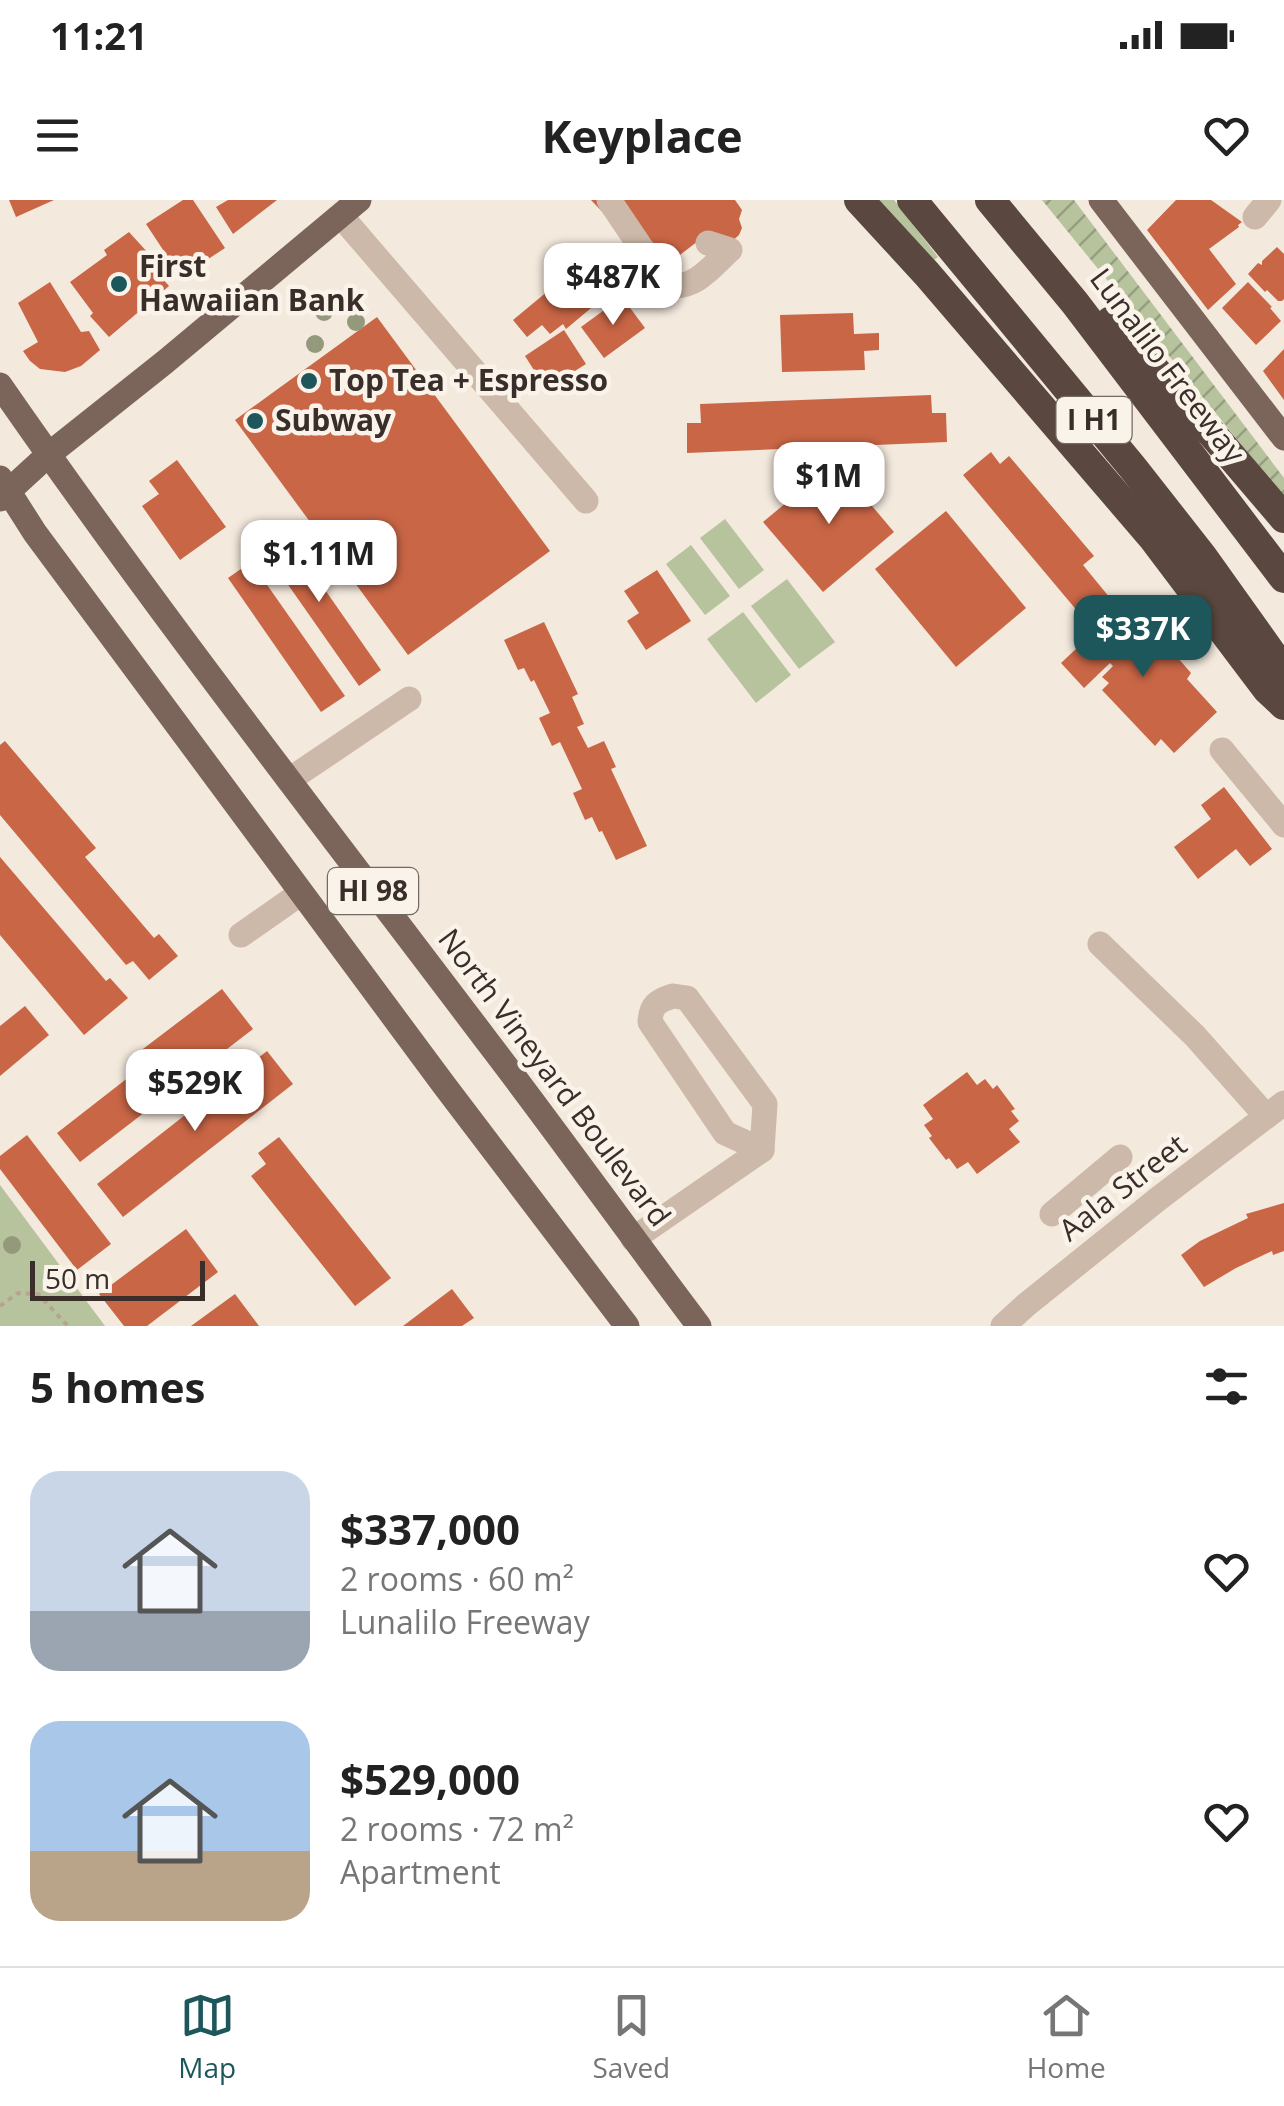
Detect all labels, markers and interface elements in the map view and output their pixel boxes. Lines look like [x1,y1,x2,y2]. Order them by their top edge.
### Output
text: 11:21 [50,9,148,61]
text: Keyplace [541,105,743,166]
icon: menu [30,108,85,163]
icon: heart [1199,108,1254,163]
pin: $487K [543,243,683,328]
place label: First Hawaiian Bank [139,245,365,320]
text: $487K [566,254,660,297]
street label: Lunalilo Freeway [1081,259,1256,472]
marker: First Hawaiian Bank [108,273,130,295]
place label: Top Tea + Espresso [329,359,608,400]
marker: Top Tea + Espresso [298,370,320,392]
road number: I H1 [1056,397,1132,443]
place label: Subway [275,399,392,440]
marker: Subway [244,410,266,432]
pin: $1M [781,442,877,527]
text: $1M [796,453,862,496]
pin: $1.11M [238,520,400,605]
text: $1.11M [263,531,375,574]
pin: $337K [1073,595,1213,680]
text: $337K [1096,606,1190,649]
road number: HI 98 [328,868,418,914]
street label: North Vineyard Boulevard [430,920,681,1234]
pin: $529K [125,1049,265,1134]
text: $529K [148,1060,242,1103]
street label: Aala Street [1050,1124,1194,1250]
scale bar [30,1256,205,1300]
text: 50 m [45,1259,110,1297]
text: 5 homes [30,1358,205,1415]
icon: filters [1199,1359,1254,1414]
text: $337,000 [340,1500,520,1557]
icon: home [110,1511,230,1631]
icon: heart [1199,1544,1254,1599]
text: 2 rooms · 60 m² [340,1557,574,1600]
text: Lunalilo Freeway [340,1600,590,1643]
text: $529,000 [340,1750,520,1807]
icon: home [110,1761,230,1881]
icon: heart [1199,1794,1254,1849]
text: 2 rooms · 72 m² [340,1807,574,1850]
text: Apartment [340,1850,501,1893]
tab: Map [178,1988,236,2086]
tab: Saved [592,1988,670,2086]
tab: Home [1027,1988,1106,2086]

